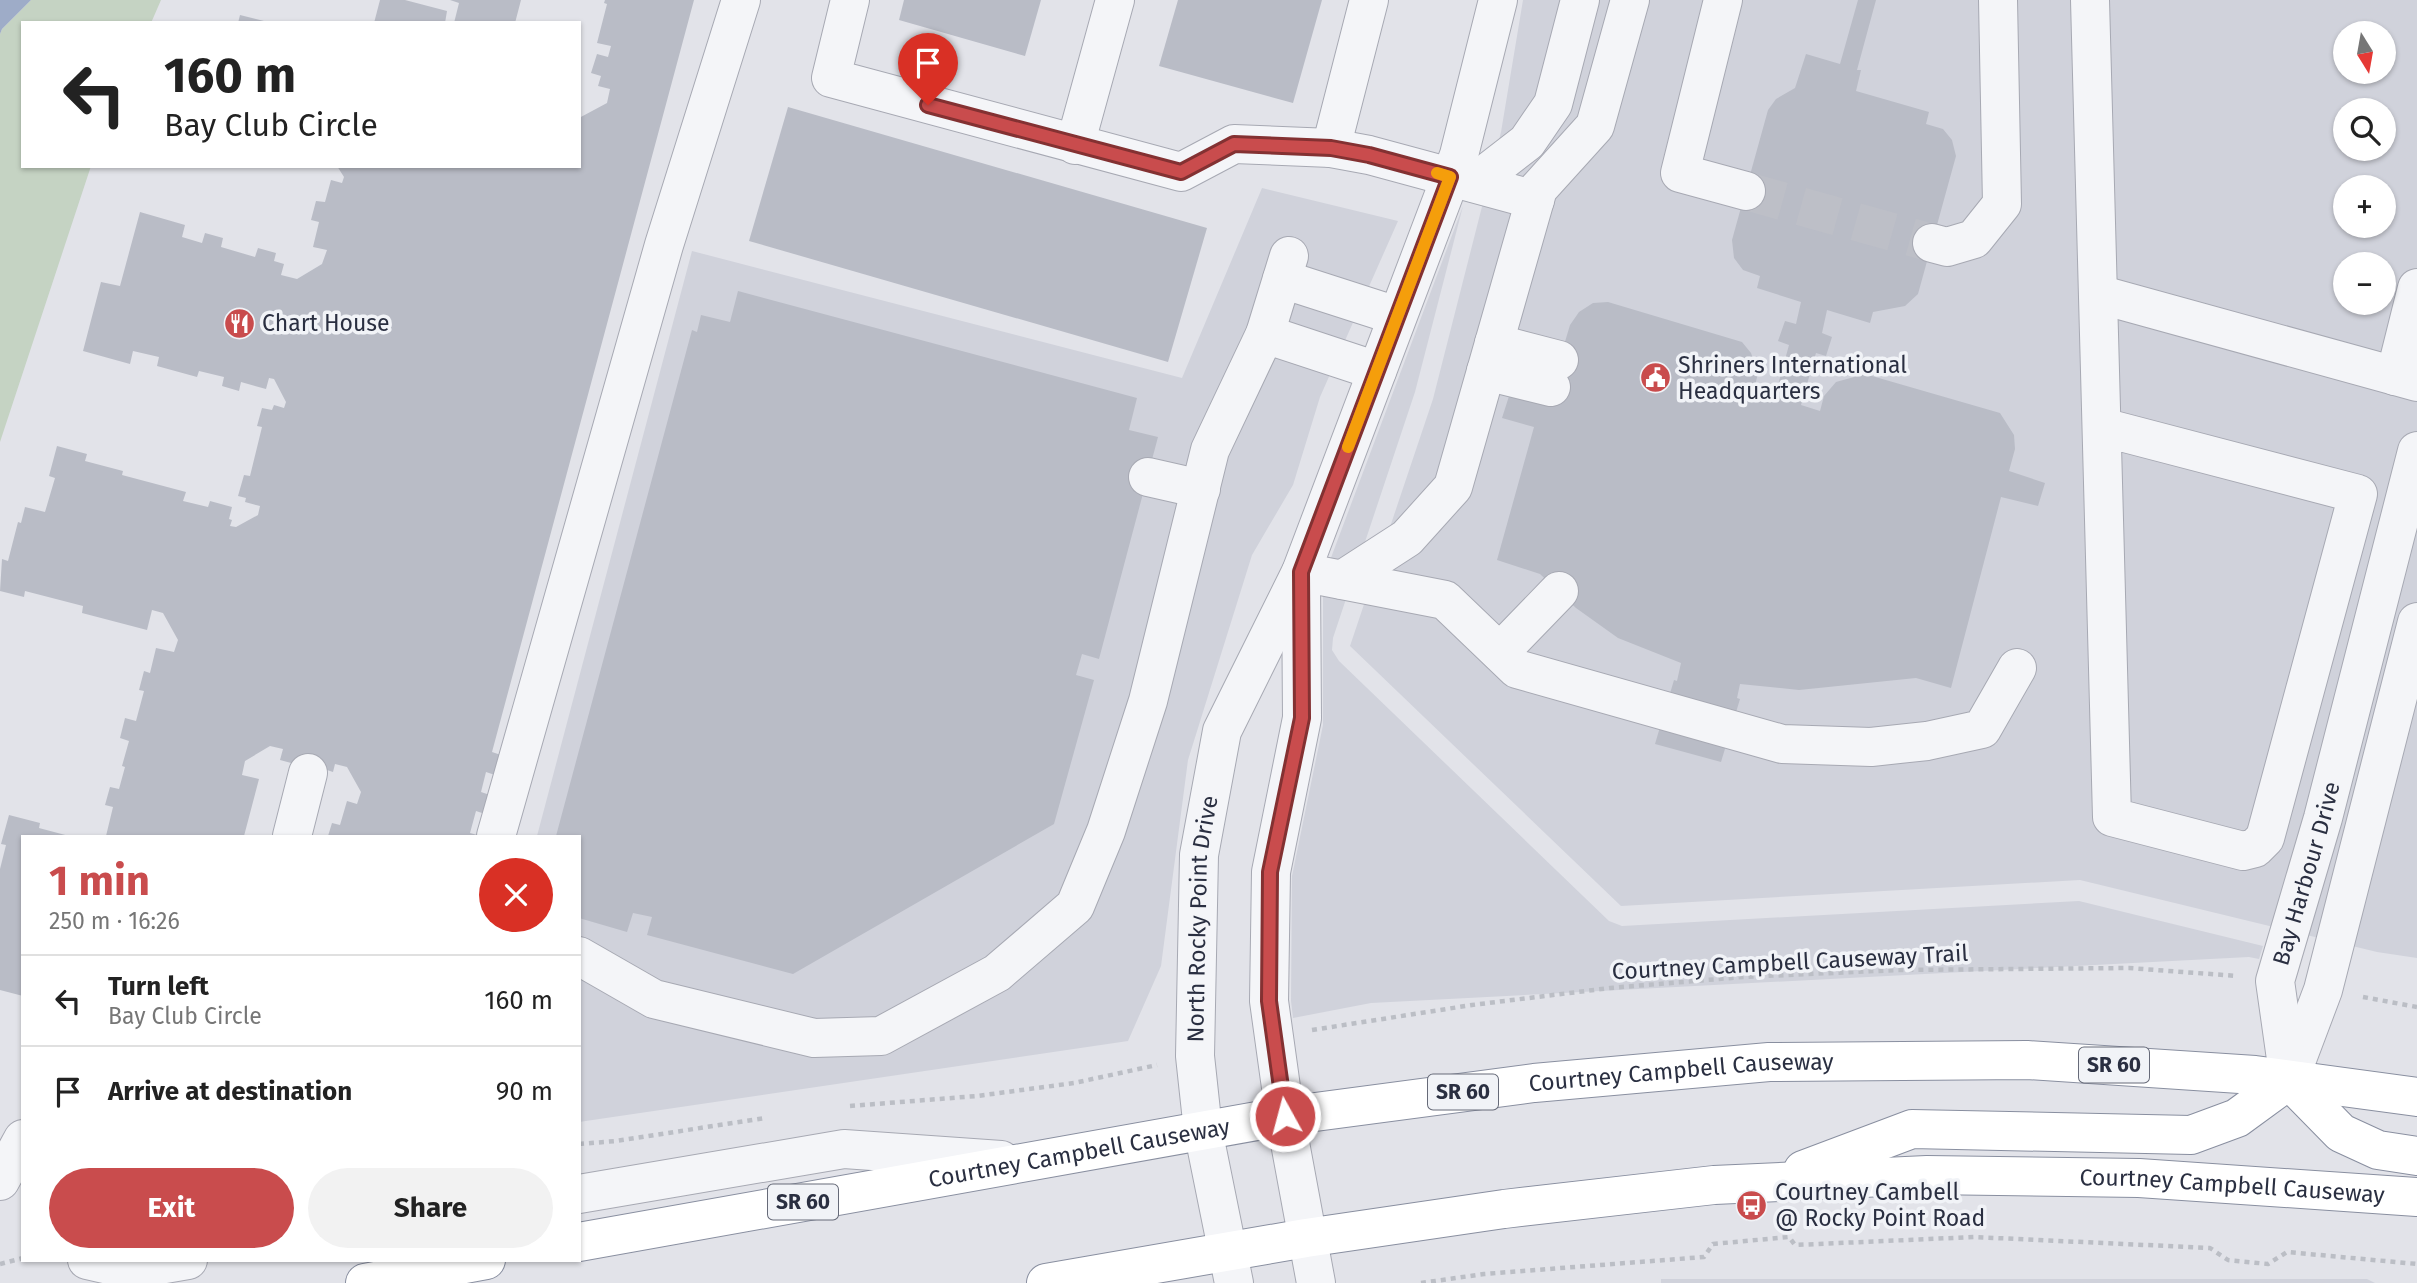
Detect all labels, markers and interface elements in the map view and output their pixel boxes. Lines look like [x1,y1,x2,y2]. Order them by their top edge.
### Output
north arrow [2333,21,2396,84]
map controls [2333,21,2396,315]
pin [898,33,958,105]
icon: arrive [909,44,947,82]
text: 160 m [164,46,296,105]
icon: left [49,49,140,140]
button: search [2333,98,2396,161]
text: Bay Club Circle [164,106,378,144]
button: + [2333,175,2396,238]
button: − [2333,252,2396,315]
restaurant icon: Chart House [222,306,256,340]
place label: Chart House [262,309,390,337]
place label: Shriners International Headquarters [1678,351,1907,405]
public building icon: Shriners International Headquarters [1638,361,1672,395]
street label: Bay Harbour Drive [2266,779,2346,969]
street label: North Rocky Point Drive [1181,793,1224,1043]
text: 1 min [49,856,150,906]
button: close [479,858,553,932]
text: 250 m · 16:26 [49,907,180,935]
street label: Courtney Campbell Causeway Trail [1611,939,1969,985]
text: Turn left [108,971,209,1002]
icon: left [49,982,87,1020]
text: 160 m [484,985,553,1016]
text: Bay Club Circle [108,1002,262,1030]
street label: Courtney Campbell Causeway [1528,1047,1834,1097]
road number: SR 60 [2079,1048,2149,1082]
icon: arrive [49,1073,87,1111]
road number: SR 60 [1428,1074,1498,1110]
text: Arrive at destination [108,1076,352,1107]
text: 90 m [496,1076,553,1107]
position arrow [1248,1079,1322,1153]
street label: Courtney Campbell Causeway [926,1112,1233,1193]
street label: Courtney Campbell Causeway [2079,1163,2386,1209]
button: Exit [49,1168,294,1248]
button: Share [308,1168,553,1248]
place label: Courtney Cambell @ Rocky Point Road [1775,1178,1985,1232]
road number: SR 60 [768,1184,838,1220]
bus stop icon: Courtney Cambell @ Rocky Point Road [1735,1188,1769,1222]

